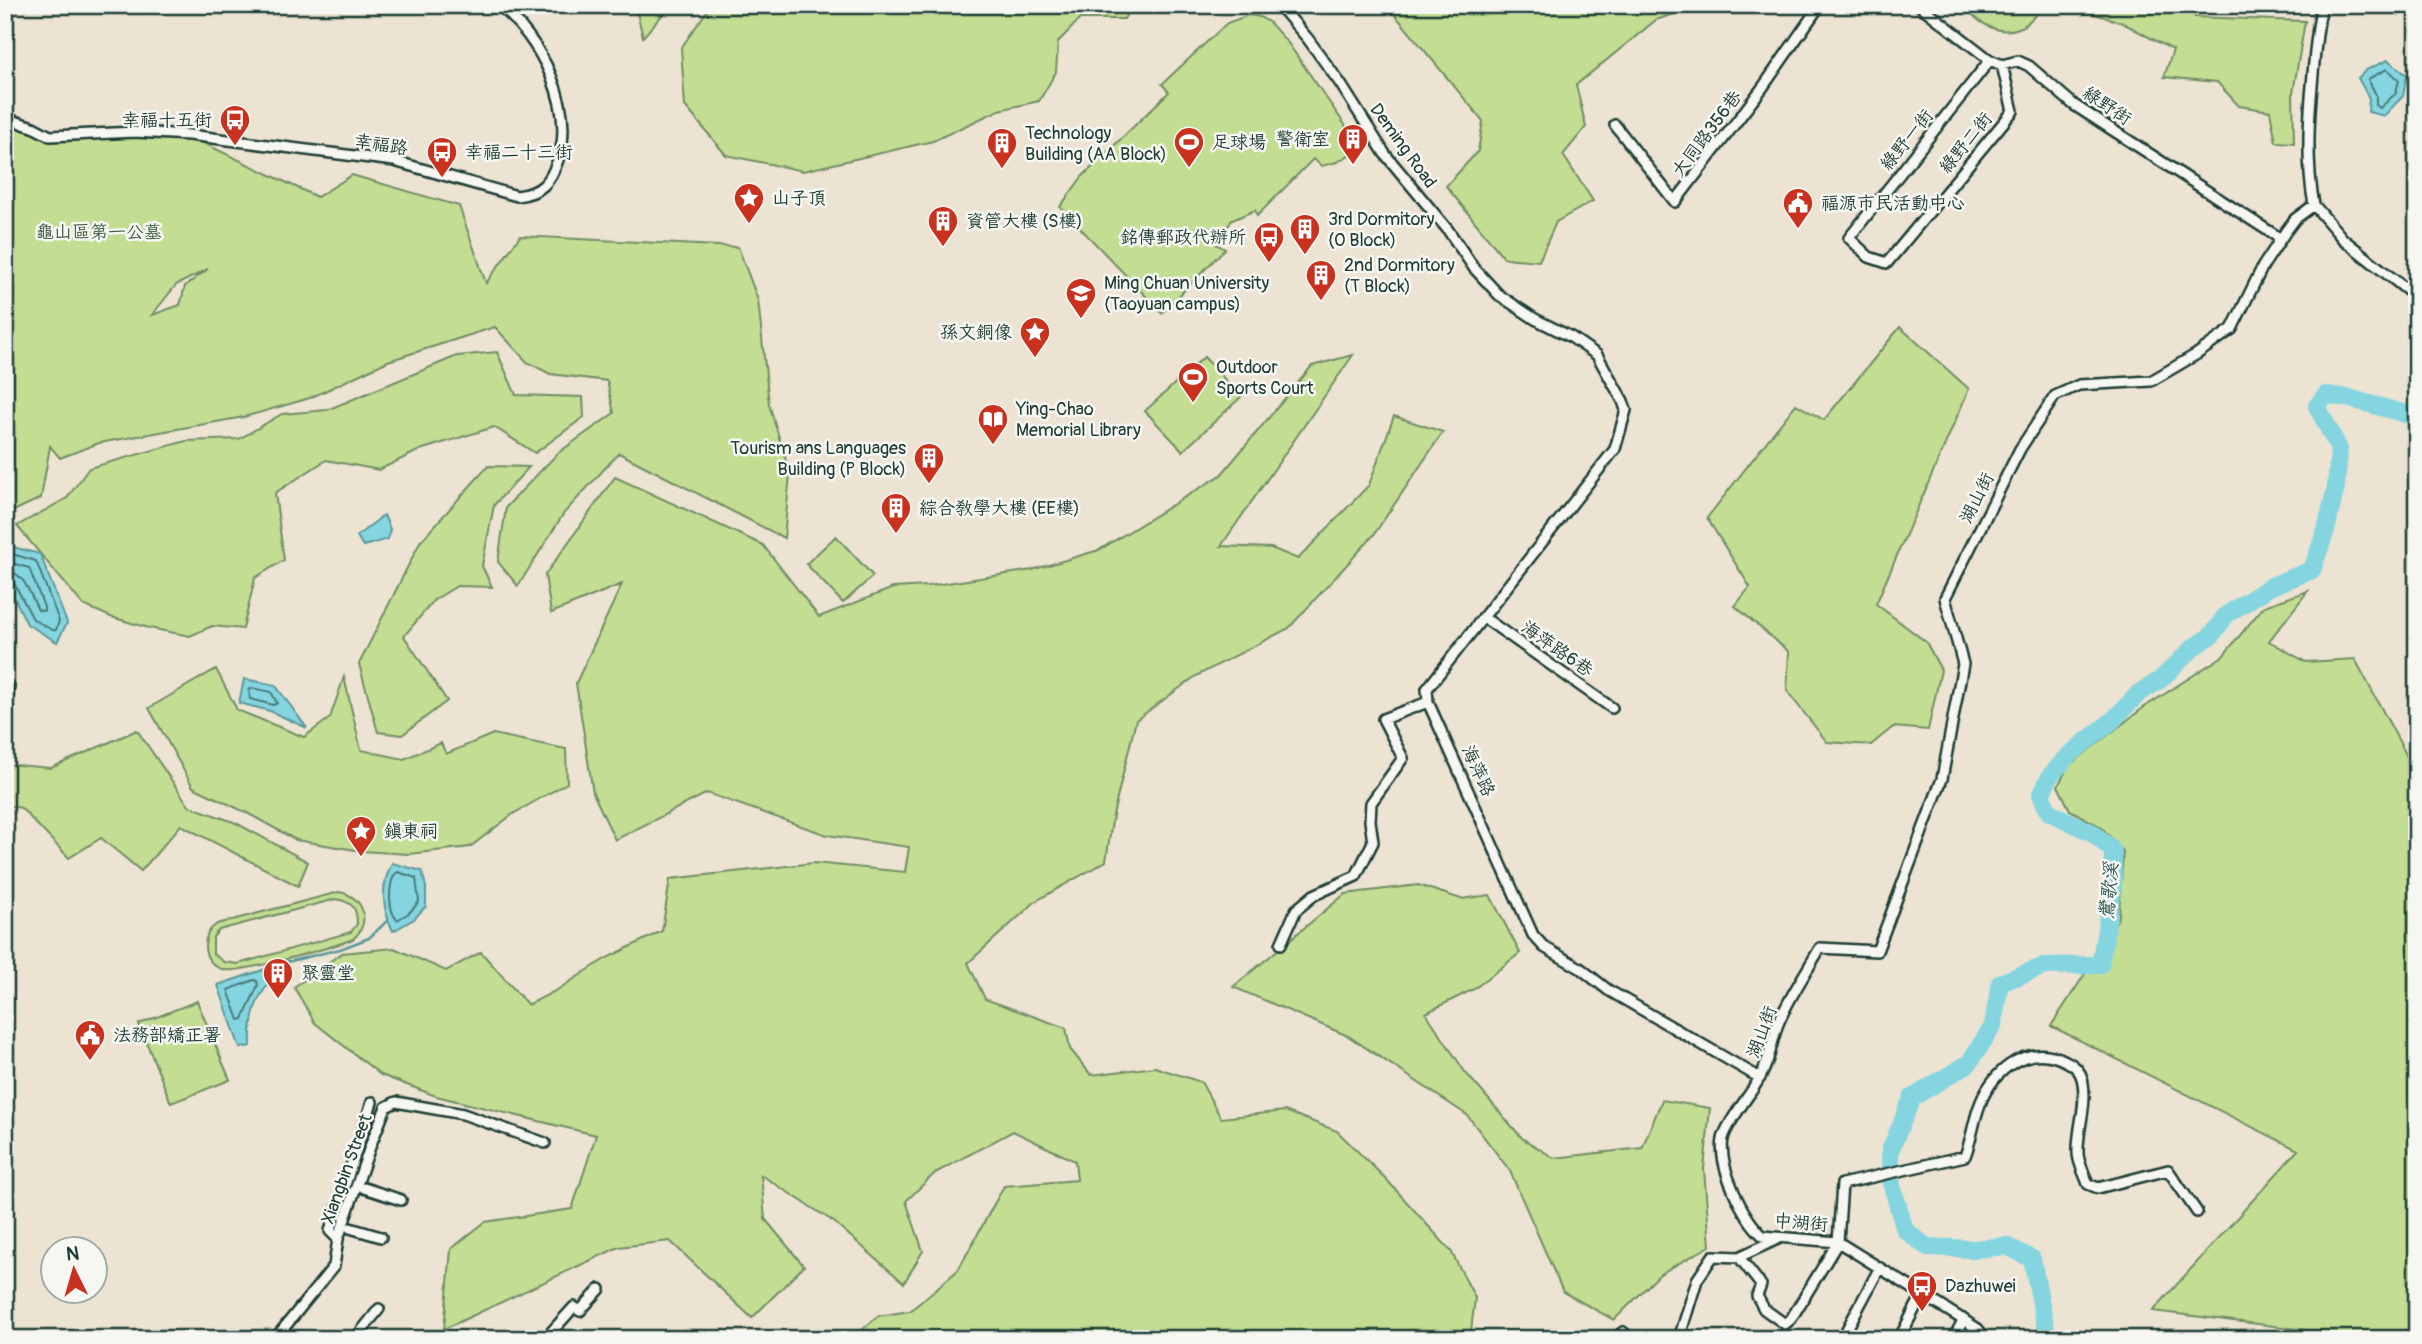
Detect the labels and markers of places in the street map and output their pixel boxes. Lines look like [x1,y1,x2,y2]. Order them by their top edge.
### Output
bus stop icon: 幸福十五街 [218,103,252,147]
place label: 幸福十五街 [122,109,212,132]
place label: Technology Building (AA Block) [1025,122,1167,166]
building icon: 警衛室 [1336,122,1370,166]
sports icon: 足球場 [1172,125,1206,169]
building icon: Technology Building (AA Block) [985,126,1019,170]
place label: 警衛室 [1276,128,1330,151]
place label: 足球場 [1212,131,1266,154]
bus stop icon: 幸福二十三街 [425,135,459,179]
place label: 幸福二十三街 [465,141,573,164]
place icon: 山子頂 [732,181,766,225]
public building icon: 福源市民活動中心 [1781,186,1815,230]
place label: 山子頂 [772,187,826,210]
place label: 福源市民活動中心 [1821,192,1965,215]
building icon: 資管大樓 (S樓) [926,204,960,248]
place label: 3rd Dormitory (O Block) [1328,208,1435,252]
place label: 資管大樓 (S樓) [966,210,1082,233]
building icon: 3rd Dormitory (O Block) [1288,212,1322,256]
bus stop icon: 銘傳郵政代辦所 [1252,220,1286,264]
place label: 銘傳郵政代辦所 [1120,226,1246,249]
place label: 2nd Dormitory (T Block) [1344,254,1455,298]
building icon: 2nd Dormitory (T Block) [1304,258,1338,302]
place label: Ming Chuan University (Taoyuan campus) [1104,272,1269,316]
school or university icon: Ming Chuan University (Taoyuan campus) [1064,276,1098,320]
place icon: 孫文銅像 [1018,315,1052,359]
place label: 孫文銅像 [940,321,1012,344]
place label: Outdoor Sports Court [1216,356,1315,400]
sports icon: Outdoor Sports Court [1176,360,1210,404]
place label: Ying-Chao Memorial Library [1015,398,1141,442]
library icon: Ying-Chao Memorial Library [976,402,1010,446]
place label: Tourism ans Languages Building (P Block) [730,437,906,481]
building icon: Tourism ans Languages Building (P Block) [912,441,946,485]
building icon: 綜合教學大樓 (EE樓) [879,491,913,535]
place label: 綜合教學大樓 (EE樓) [919,497,1080,520]
place icon: 鎮東祠 [344,814,378,858]
place label: 鎮東祠 [384,820,438,843]
building icon: 聚靈堂 [261,956,295,1000]
place label: 聚靈堂 [301,962,355,985]
public building icon: 法務部矯正署 [73,1018,107,1062]
place label: 法務部矯正署 [113,1024,221,1047]
bus stop icon: Dazhuwei [1905,1269,1939,1313]
place label: Dazhuwei [1945,1275,2016,1298]

